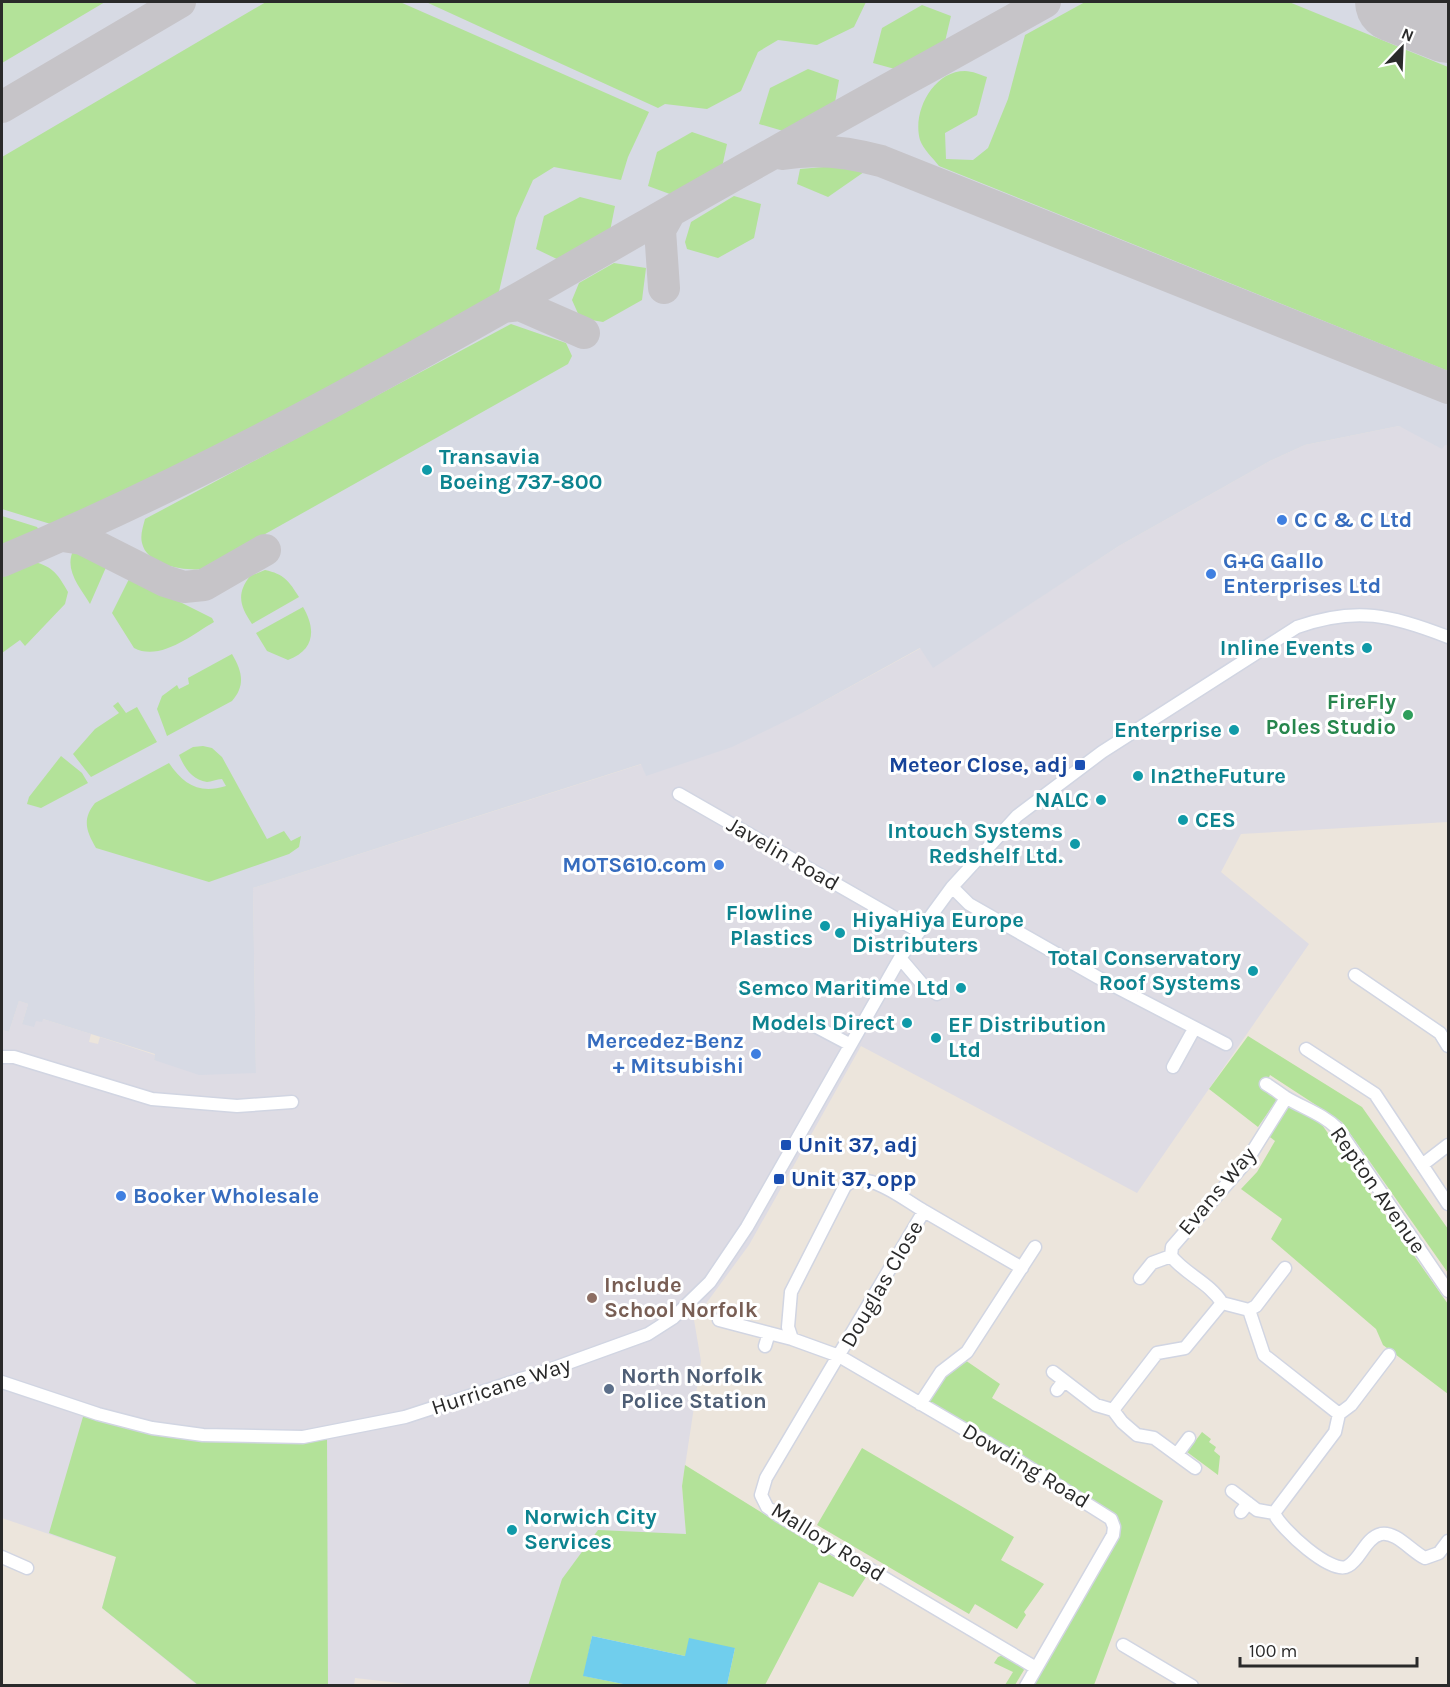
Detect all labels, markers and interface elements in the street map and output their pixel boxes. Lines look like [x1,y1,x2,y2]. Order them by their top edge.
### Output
north arrow [1372,18,1432,78]
text: N [1399,24,1417,46]
place label: Transavia Boeing 737-800 [439,444,603,495]
marker: Transavia Boeing 737-800 [420,463,434,477]
place label: C C & C Ltd [1294,507,1412,533]
marker: C C & C Ltd [1275,513,1289,527]
place label: G+G Gallo Enterprises Ltd [1223,548,1381,599]
marker: G+G Gallo Enterprises Ltd [1204,567,1218,581]
place label: Inline Events [1220,635,1355,661]
marker: Inline Events [1360,641,1374,655]
place label: FireFly Poles Studio [1266,689,1396,740]
marker: FireFly Poles Studio [1401,708,1415,722]
place label: Enterprise [1114,717,1222,743]
marker: Enterprise [1227,723,1241,737]
place label: Meteor Close, adj [889,752,1068,778]
marker: Meteor Close, adj [1073,758,1087,772]
place label: In2theFuture [1150,763,1286,789]
marker: In2theFuture [1131,769,1145,783]
place label: NALC [1035,787,1089,813]
marker: NALC [1094,793,1108,807]
place label: CES [1195,807,1236,833]
street label: Javelin Road [722,811,844,897]
marker: CES [1176,813,1190,827]
place label: Intouch Systems Redshelf Ltd. [887,818,1063,869]
marker: Intouch Systems Redshelf Ltd. [1068,837,1082,851]
place label: MOTS610.com [562,852,707,878]
marker: MOTS610.com [712,858,726,872]
place label: Flowline Plastics [726,900,813,951]
place label: HiyaHiya Europe Distributers [852,907,1024,958]
marker: Flowline Plastics [818,919,832,933]
marker: HiyaHiya Europe Distributers [833,926,847,940]
place label: Total Conservatory Roof Systems [1048,945,1241,996]
marker: Total Conservatory Roof Systems [1246,964,1260,978]
place label: Semco Maritime Ltd [738,975,949,1001]
marker: Semco Maritime Ltd [954,981,968,995]
place label: Models Direct [751,1010,895,1036]
place label: EF Distribution Ltd [948,1012,1106,1063]
marker: Models Direct [900,1016,914,1030]
place label: Mercedez-Benz + Mitsubishi [586,1028,744,1079]
marker: EF Distribution Ltd [929,1031,943,1045]
marker: Mercedez-Benz + Mitsubishi [749,1047,763,1061]
street label: Repton Avenue [1325,1122,1431,1258]
place label: Unit 37, adj [798,1132,918,1158]
marker: Unit 37, adj [779,1138,793,1152]
street label: Evans Way [1173,1142,1261,1240]
place label: Unit 37, opp [791,1166,916,1192]
marker: Unit 37, opp [772,1172,786,1186]
place label: Booker Wholesale [133,1183,319,1209]
marker: Booker Wholesale [114,1189,128,1203]
street label: Douglas Close [835,1216,929,1352]
place label: Include School Norfolk [604,1272,758,1323]
marker: Include School Norfolk [585,1291,599,1305]
street label: Hurricane Way [428,1351,574,1421]
place label: North Norfolk Police Station [621,1363,767,1414]
marker: North Norfolk Police Station [602,1382,616,1396]
street label: Dowding Road [958,1418,1094,1514]
street label: Mallory Road [766,1497,890,1587]
place label: Norwich City Services [524,1504,657,1555]
marker: Norwich City Services [505,1523,519,1537]
scale bar [1240,1630,1417,1668]
text: 100 m [1249,1640,1297,1662]

